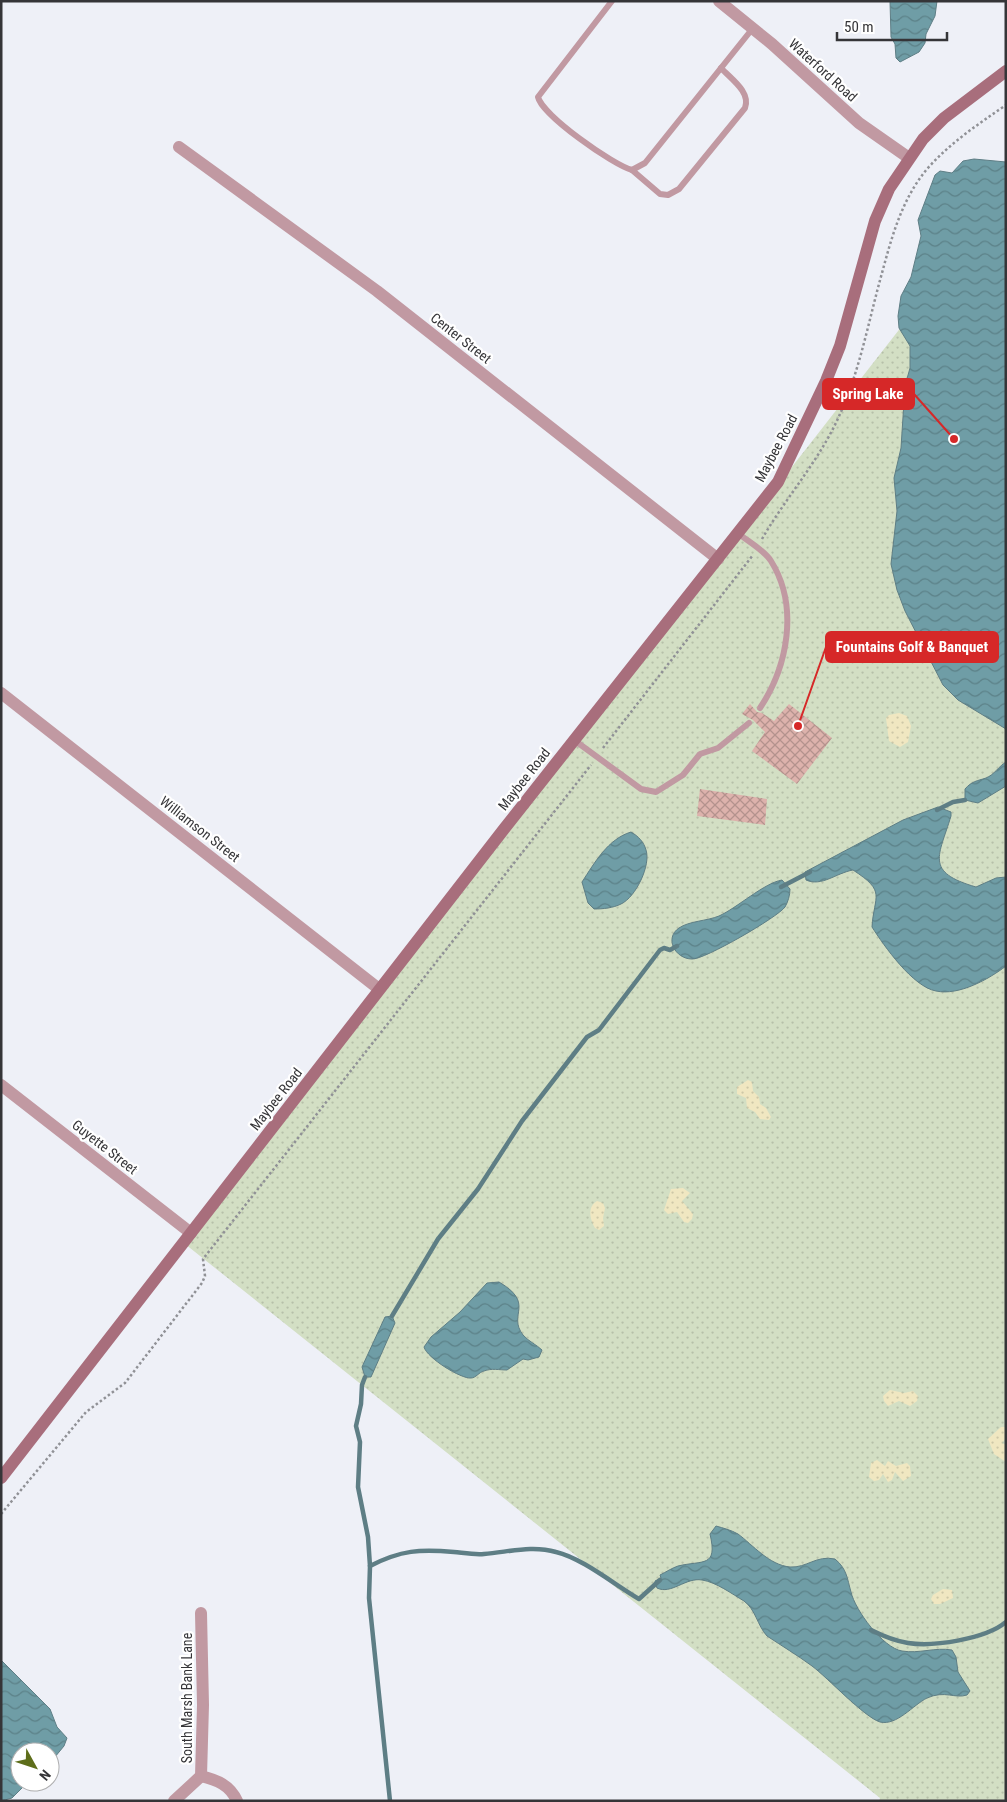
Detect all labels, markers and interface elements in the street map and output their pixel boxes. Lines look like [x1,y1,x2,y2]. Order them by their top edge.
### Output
scale bar [837,10,947,42]
text: 50 m [844,18,874,36]
street label: Waterford Road [786,35,860,105]
street label: Center Street [428,309,494,367]
callout: Spring Lake [823,379,914,409]
text: Spring Lake [832,385,904,403]
street label: Maybee Road [751,411,801,485]
callout: Fountains Golf & Banquet [826,632,998,662]
text: Fountains Golf & Banquet [836,638,989,656]
street label: Maybee Road [495,745,553,813]
street label: Williamson Street [157,793,243,865]
street label: Maybee Road [247,1065,305,1133]
street label: Guyette Street [69,1117,141,1177]
street label: South Marsh Bank Lane [179,1632,195,1763]
north arrow [10,1742,60,1792]
text: N [36,1767,54,1784]

